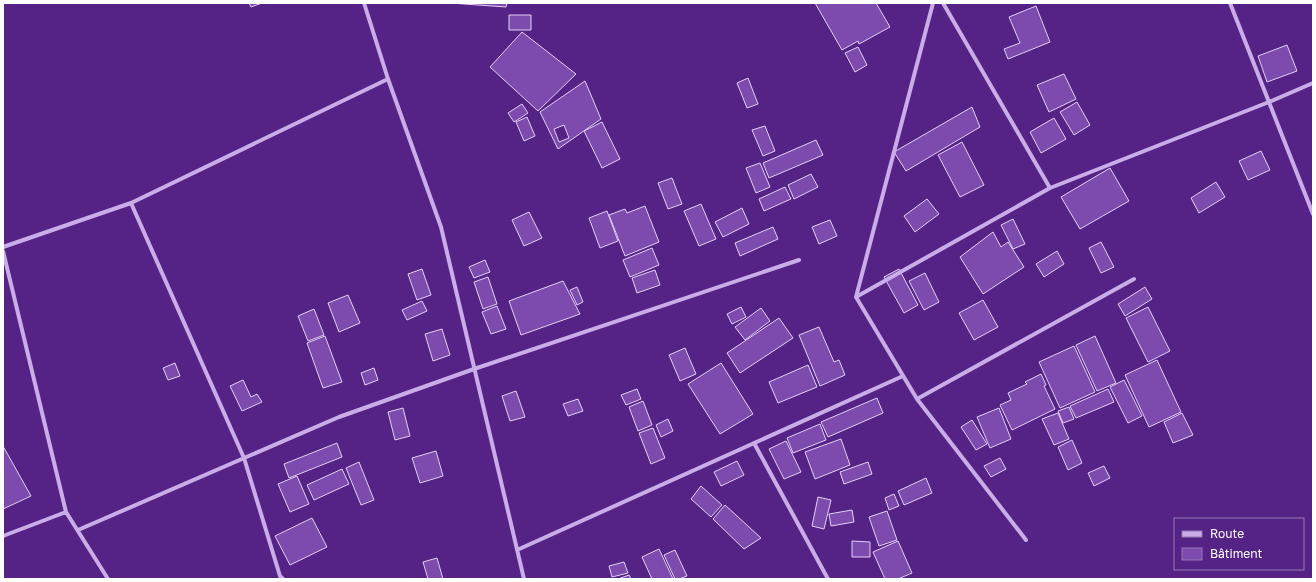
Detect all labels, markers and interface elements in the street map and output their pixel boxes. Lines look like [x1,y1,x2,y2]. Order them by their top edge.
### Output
legend [1174,518,1304,570]
text: Route [1210,526,1244,541]
text: Bâtiment [1210,546,1263,561]

